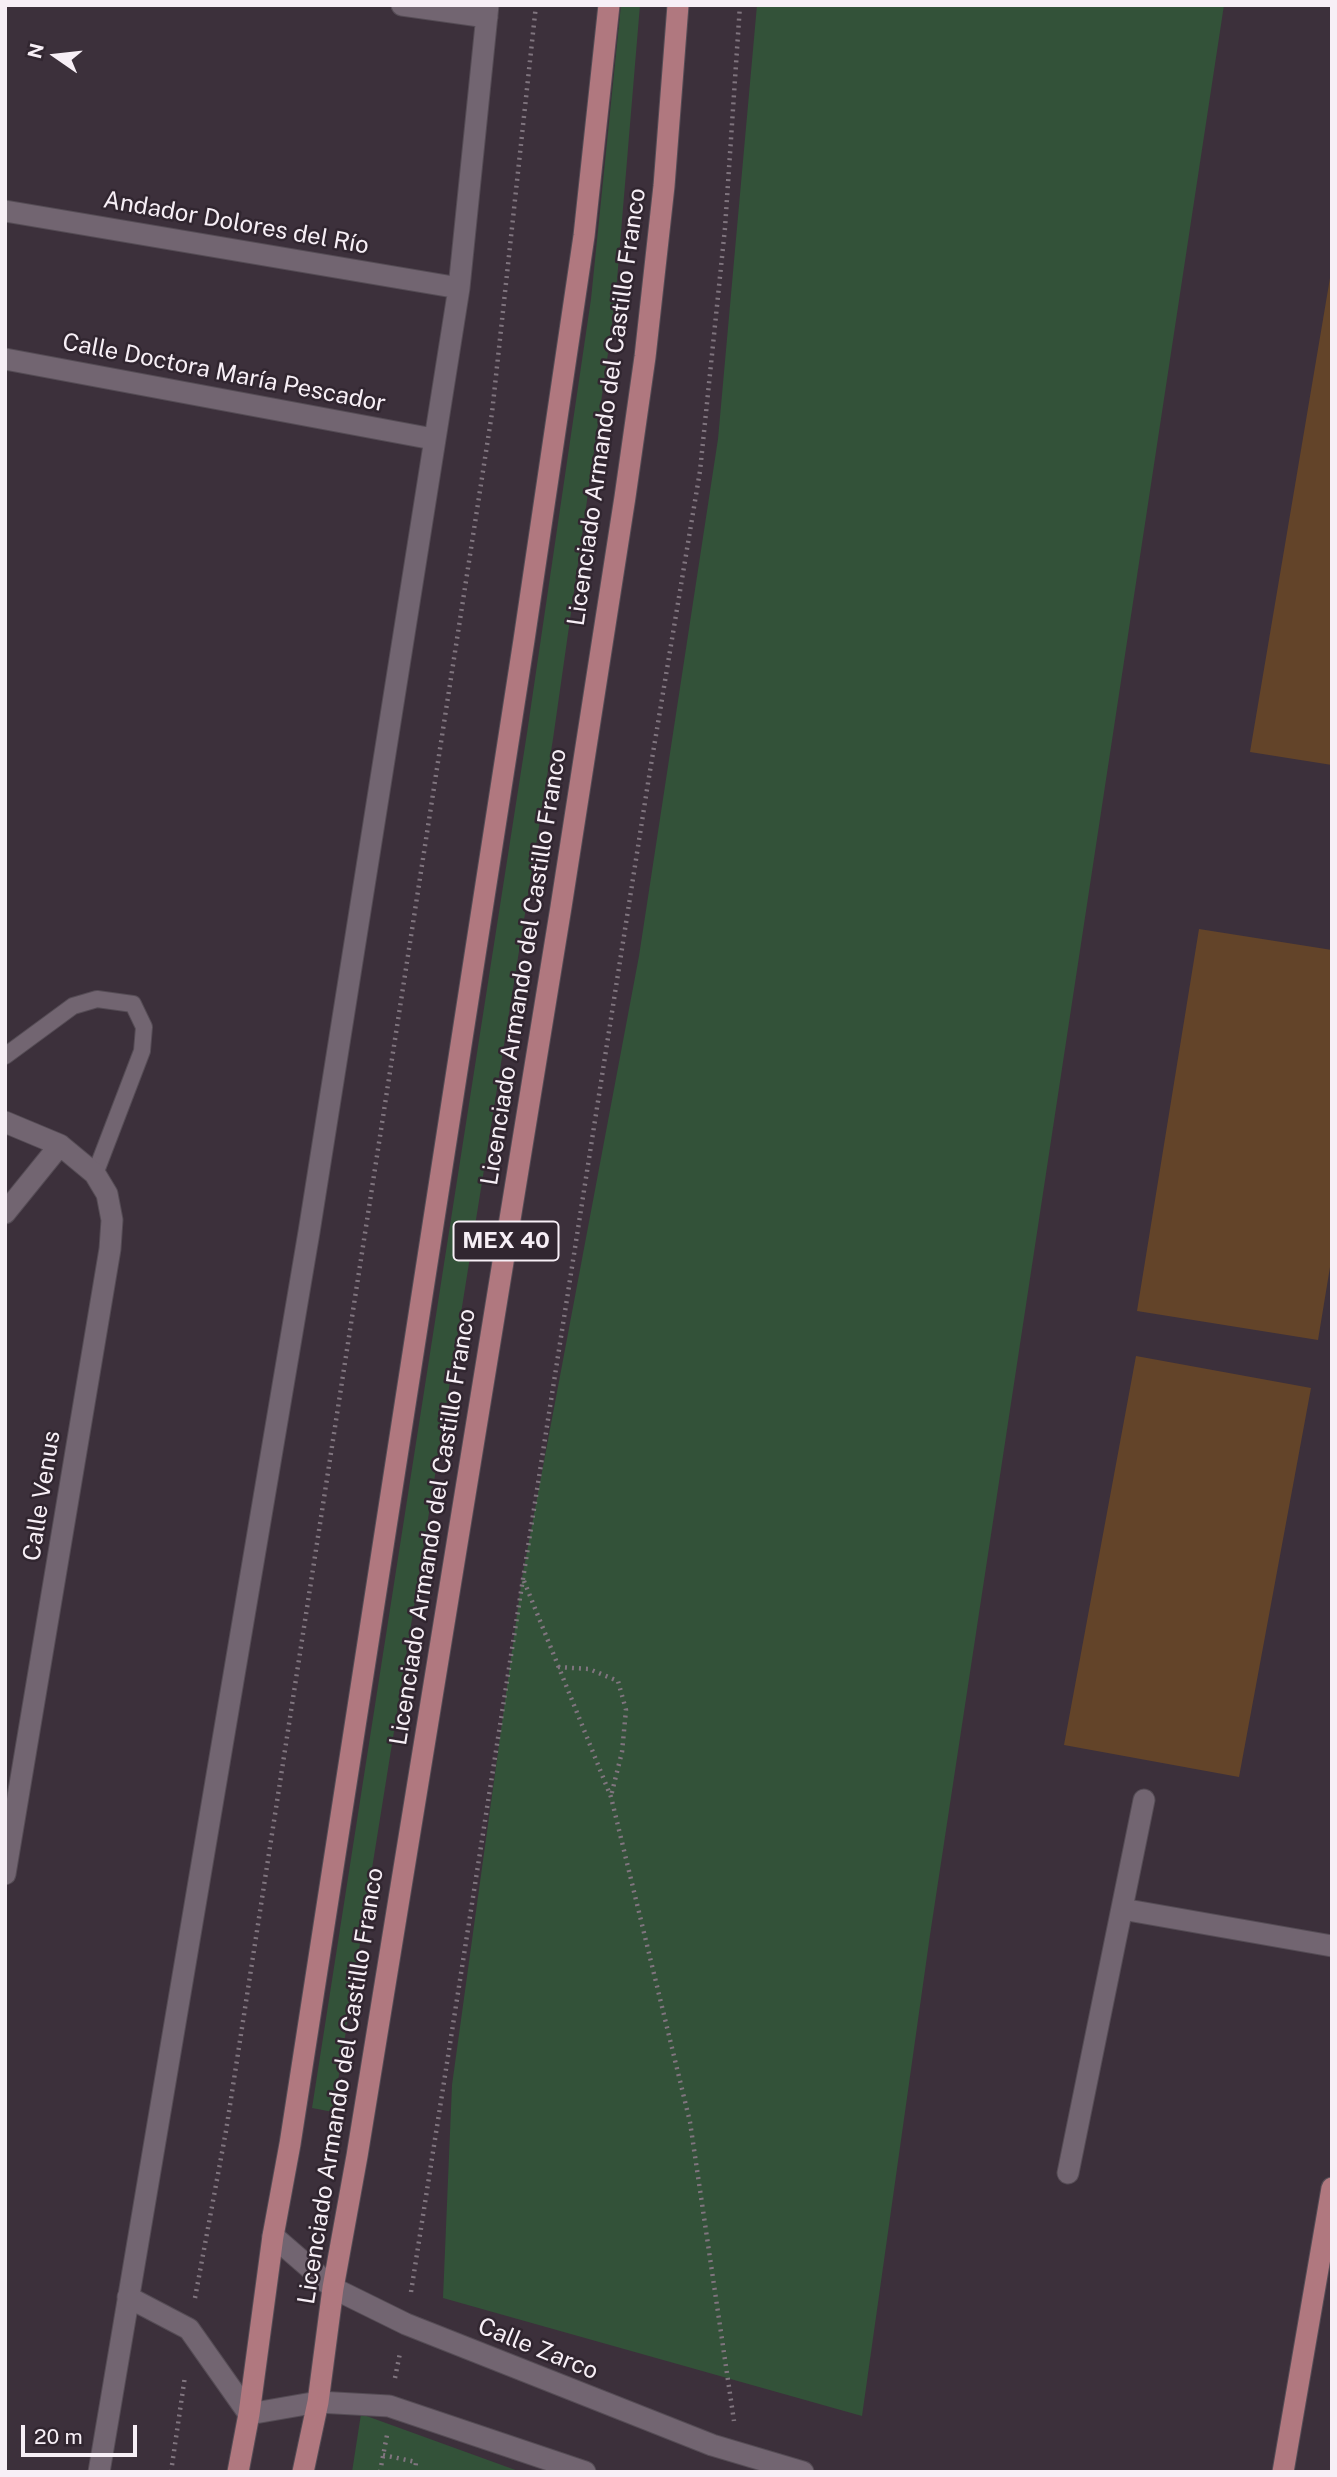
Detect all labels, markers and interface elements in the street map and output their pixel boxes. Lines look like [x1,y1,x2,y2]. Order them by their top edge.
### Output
north arrow [21,21,91,91]
text: N [23,41,48,61]
street label: Andador Dolores del Río [101,185,371,261]
street label: Licenciado Armando del Castillo Franco [562,186,652,628]
street label: Calle Doctora María Pescador [60,327,388,419]
street label: Licenciado Armando del Castillo Franco [475,747,573,1187]
road number: MEX 40 [454,1222,558,1260]
street label: Licenciado Armando del Castillo Franco [384,1307,482,1747]
street label: Calle Venus [18,1429,66,1563]
street label: Licenciado Armando del Castillo Franco [292,1866,390,2306]
street label: Calle Zarco [474,2312,602,2386]
scale bar [24,2410,140,2454]
text: 20 m [34,2424,83,2449]

